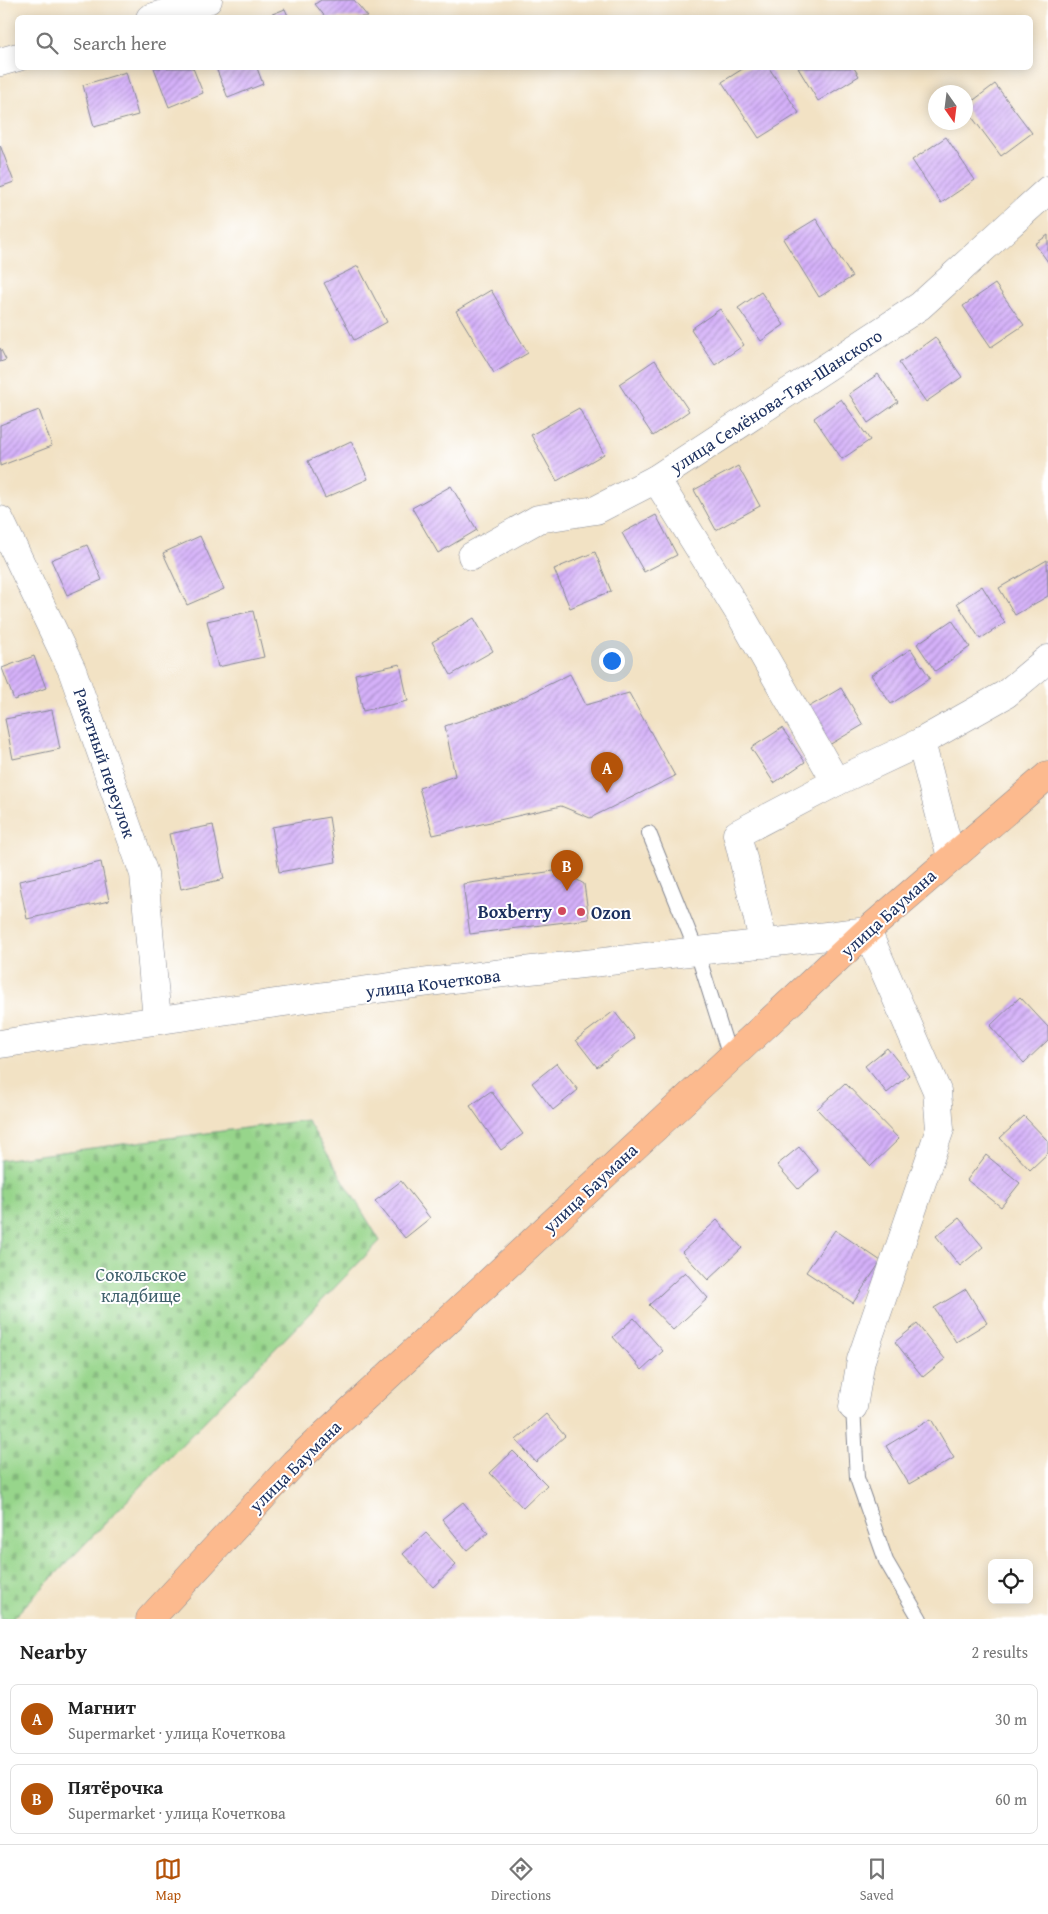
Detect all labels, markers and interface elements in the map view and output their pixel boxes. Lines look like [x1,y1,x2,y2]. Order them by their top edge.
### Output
search box [15,15,1033,70]
icon: search [33,29,61,57]
text: Search here [73,29,167,57]
north arrow [928,85,973,130]
street label: улица Семёнова-Тян-Шанского [664,322,888,481]
your location [599,648,625,674]
street label: Ракетный переулок [67,684,144,842]
pin: A [591,752,623,793]
pin: B [551,850,583,891]
street label: улица Баумана [833,862,942,964]
place label: Boxberry [478,898,553,925]
place label: Ozon [591,899,631,926]
marker: Boxberry [556,905,568,917]
marker: Ozon [575,906,587,918]
street label: улица Кочеткова [363,961,502,1005]
street label: улица Баумана [536,1137,644,1240]
park label: Сокольское кладбище [95,1261,187,1309]
street label: улица Баумана [242,1413,348,1519]
map controls [988,1559,1033,1604]
button: locate [988,1559,1033,1604]
text: Nearby [20,1636,87,1667]
text: 2 results [971,1640,1028,1664]
text: Магнит [68,1693,136,1721]
text: A [32,1707,42,1731]
text: 30 m [995,1707,1027,1731]
text: Supermarket · улица Кочеткова [68,1721,286,1745]
text: Пятёрочка [68,1773,163,1801]
text: B [32,1787,42,1811]
text: 60 m [995,1787,1027,1811]
text: Supermarket · улица Кочеткова [68,1801,286,1825]
tab: Map [154,1855,182,1905]
tab: Directions [491,1855,551,1905]
tab: Saved [860,1855,894,1905]

